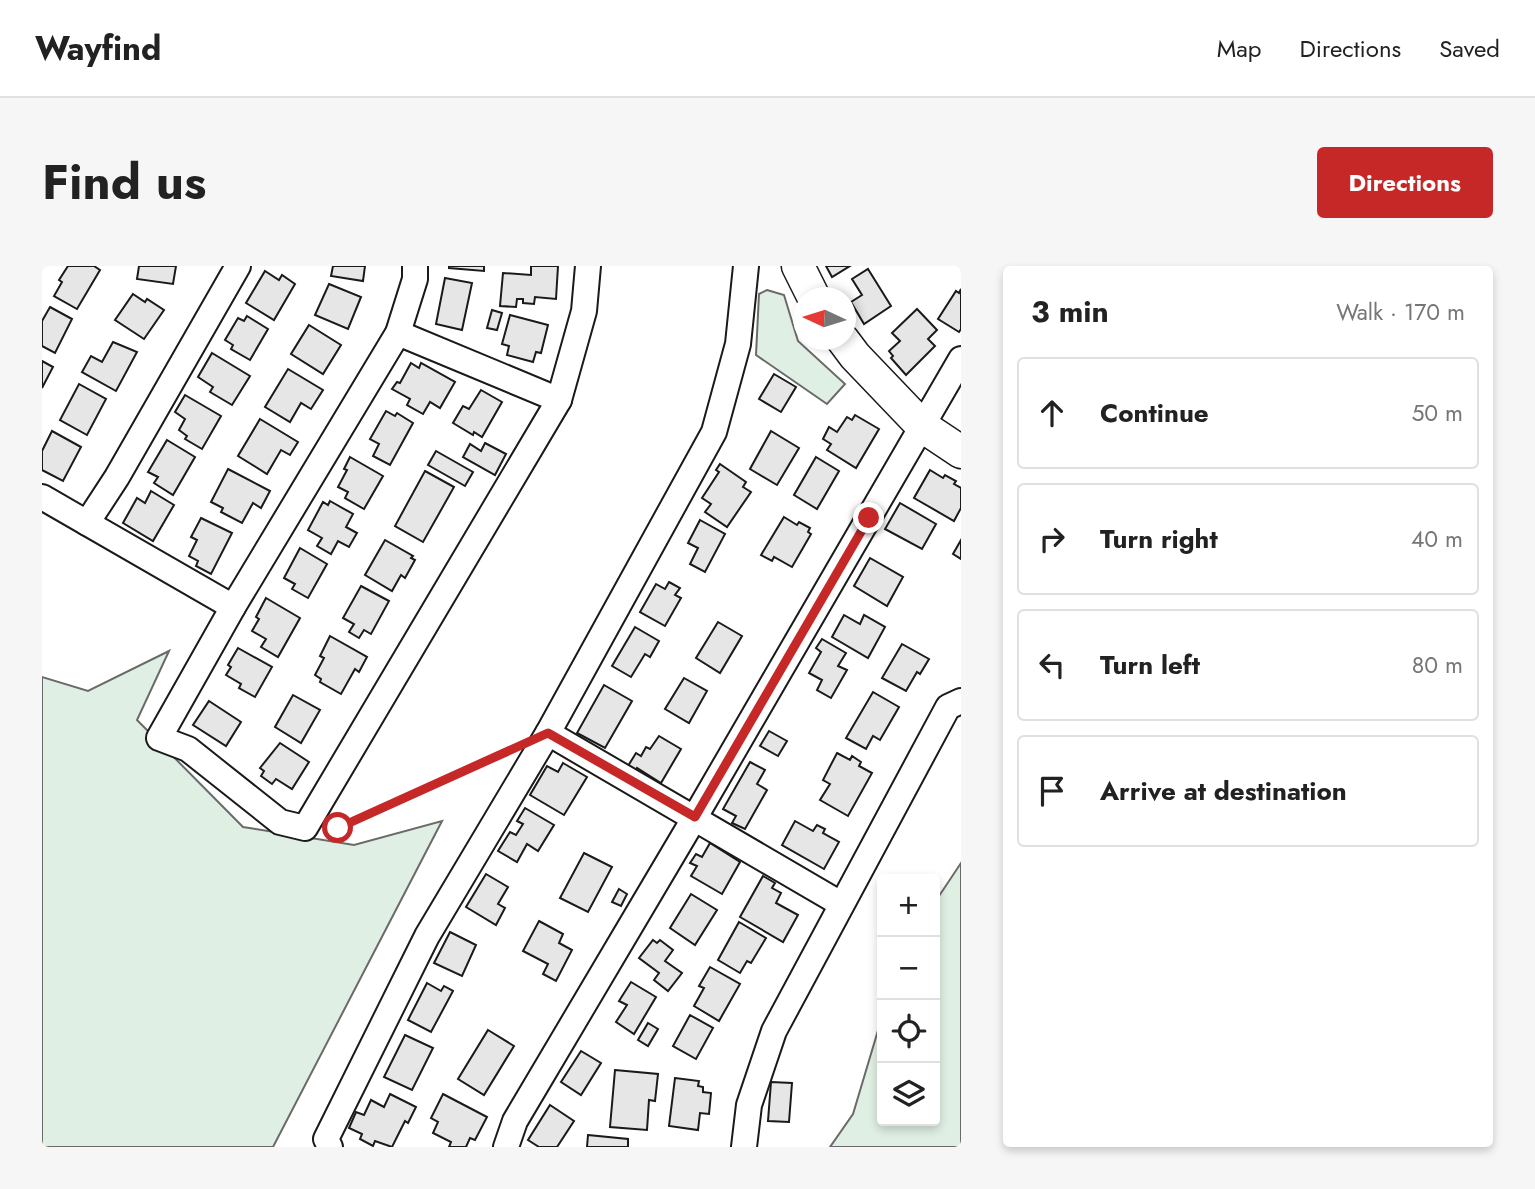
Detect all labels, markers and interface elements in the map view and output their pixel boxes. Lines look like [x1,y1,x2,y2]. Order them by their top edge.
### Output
text: Wayfind [35,25,161,72]
text: Map [1217,31,1262,66]
text: Directions [1300,31,1401,66]
text: Saved [1439,31,1500,66]
text: Find us [42,147,206,217]
button: Directions [1317,147,1493,218]
north arrow [793,287,856,350]
text: 3 min [1031,290,1109,333]
text: Walk · 170 m [1336,295,1465,329]
icon: ahead [1033,394,1071,432]
text: Continue [1100,394,1209,432]
text: 50 m [1411,396,1463,430]
route end [853,502,884,533]
icon: right [1033,520,1071,558]
text: Turn right [1100,520,1218,558]
text: 40 m [1411,522,1463,556]
icon: left [1033,646,1071,684]
text: Turn left [1100,646,1200,684]
text: 80 m [1412,648,1463,682]
icon: arrive [1033,772,1071,810]
text: Arrive at destination [1100,772,1347,810]
route start [322,812,353,843]
map controls [877,874,940,1126]
button: + [877,874,940,937]
button: − [877,937,940,1000]
button: locate [877,1000,940,1063]
button: layers [877,1063,940,1126]

